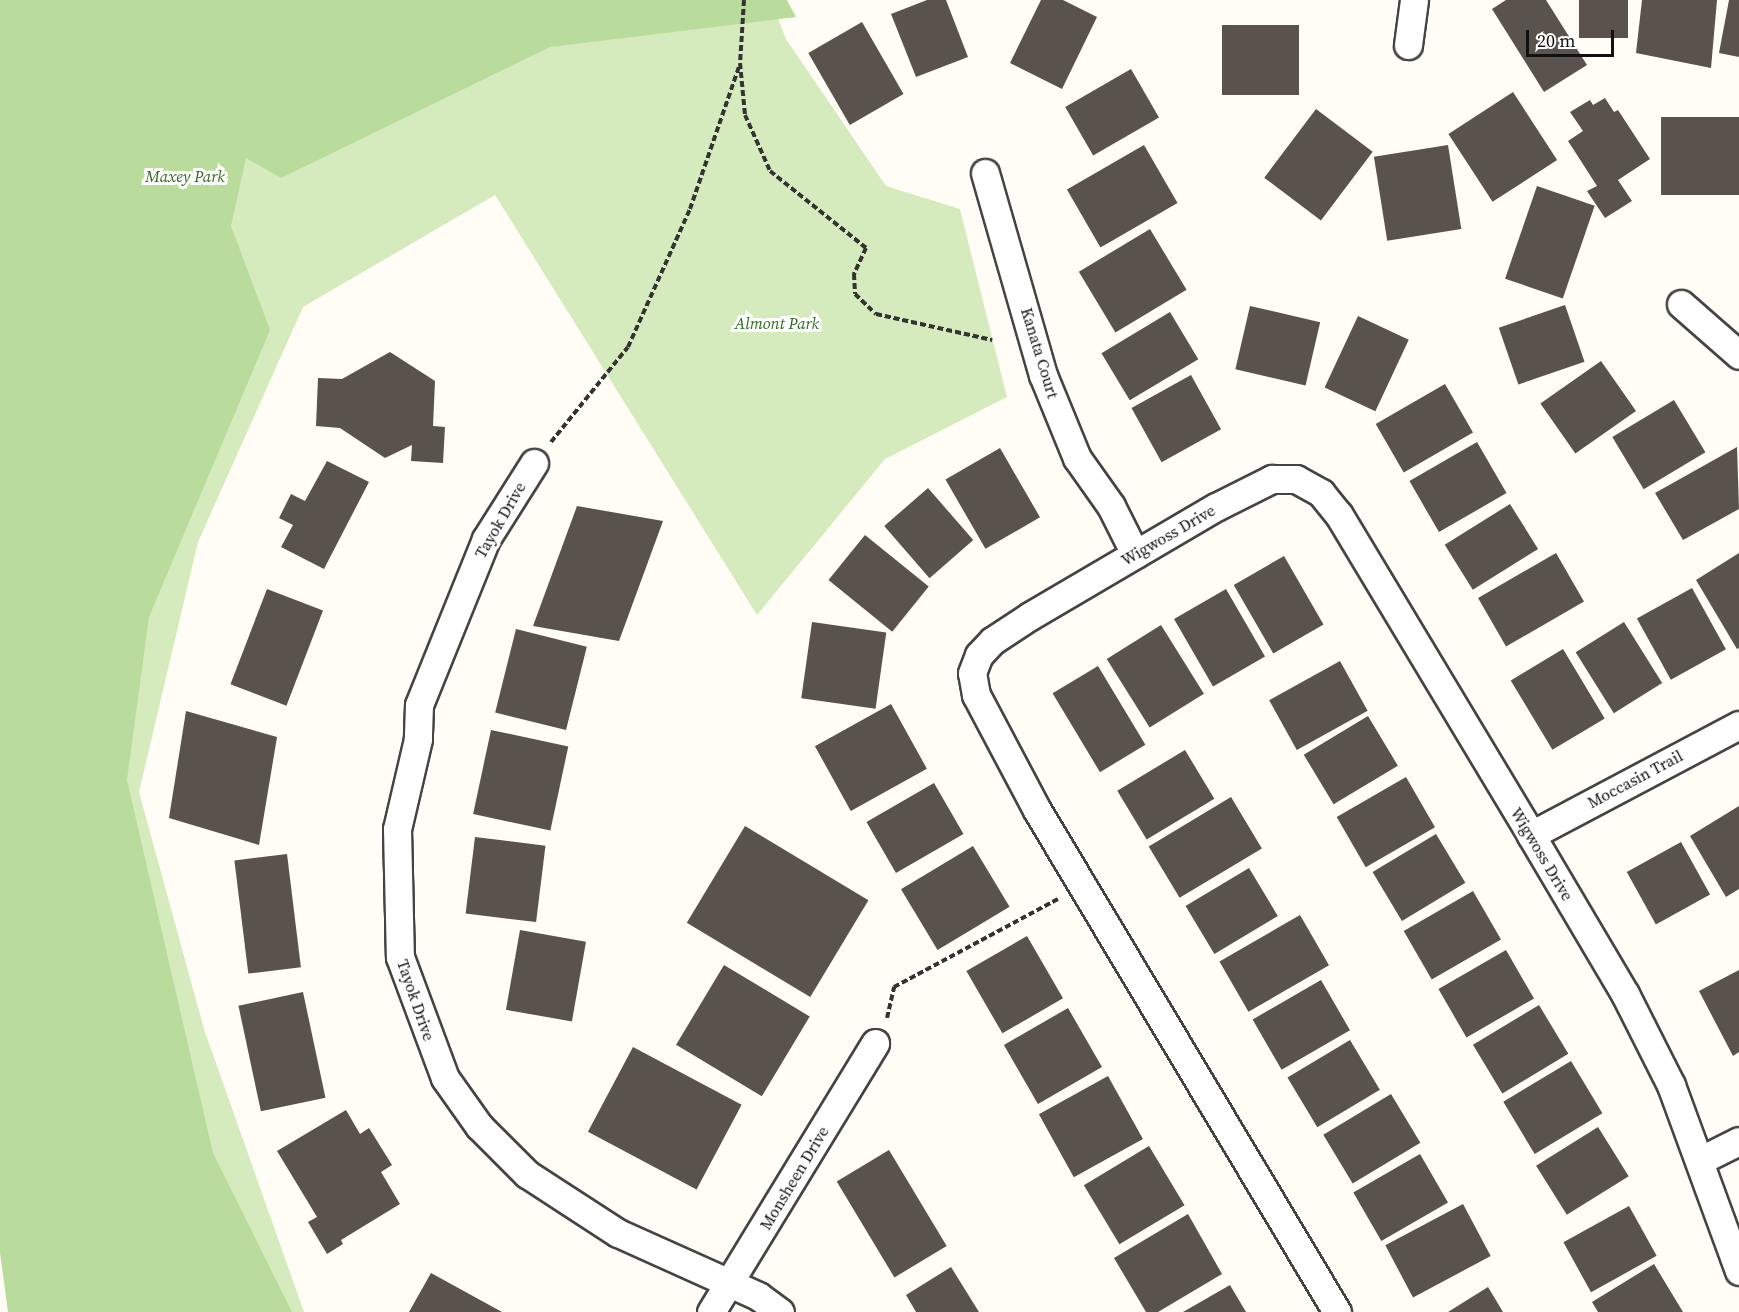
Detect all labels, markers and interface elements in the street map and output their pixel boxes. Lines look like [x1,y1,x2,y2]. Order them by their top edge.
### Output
scale bar [1529,18,1618,56]
text: 20 m [1537,28,1575,53]
park label: Maxey Park [145,166,225,186]
street label: Kanata Court [1017,305,1063,401]
park label: Almont Park [735,313,819,333]
street label: Tayok Drive [471,479,529,561]
street label: Wigwoss Drive [1118,500,1218,570]
street label: Moccasin Trail [1584,746,1686,812]
street label: Wigwoss Drive [1507,804,1577,904]
street label: Tayok Drive [393,957,439,1043]
street label: Monsheen Drive [756,1123,832,1233]

